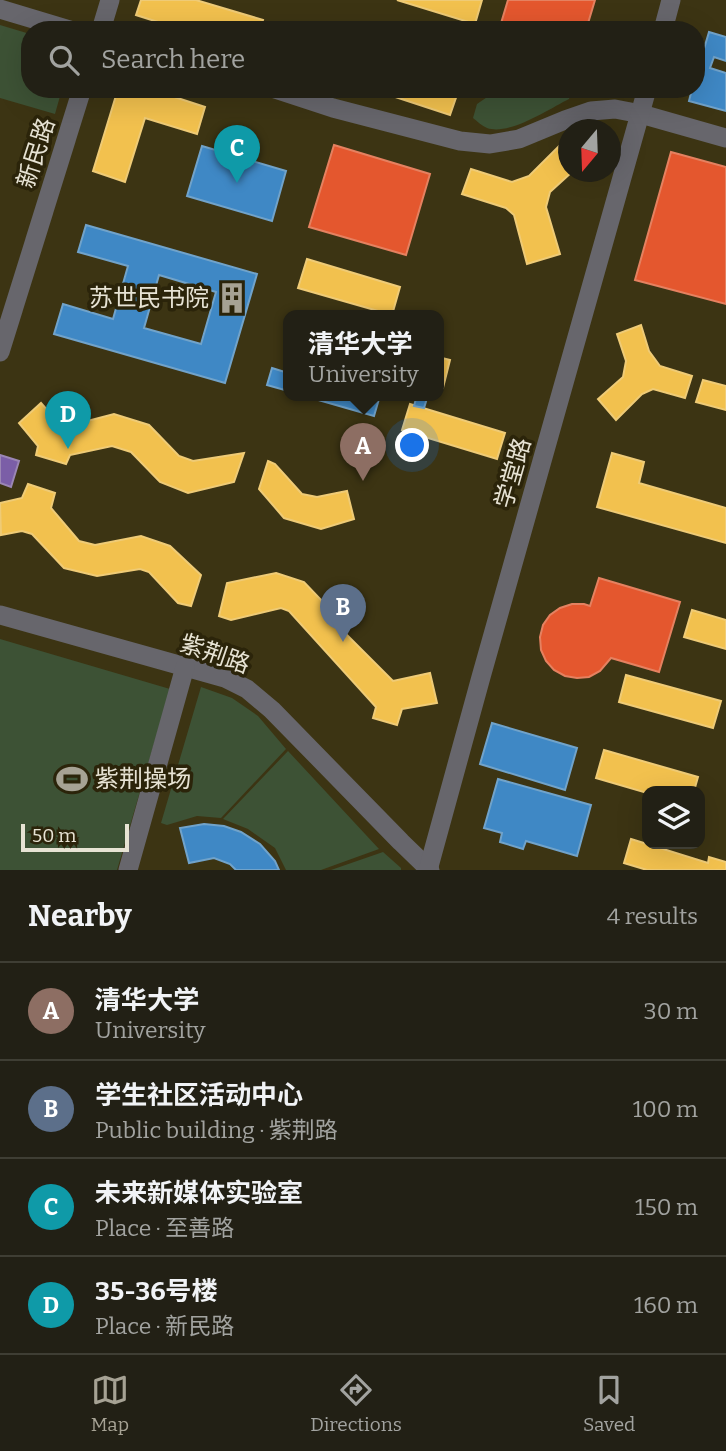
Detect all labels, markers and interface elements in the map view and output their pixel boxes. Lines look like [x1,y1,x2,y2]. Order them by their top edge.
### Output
search box [21,21,705,98]
icon: search [45,41,83,79]
text: Search here [101,44,245,75]
street label: 新民路 [12,114,60,192]
north arrow [558,119,621,182]
pin: C [214,125,260,183]
building icon: 苏世民书院 [215,281,249,315]
place label: 苏世民书院 [89,284,209,312]
popup [283,310,444,401]
text: 清华大学 [308,329,412,360]
text: University [308,360,419,388]
pin: D [45,391,91,449]
pin: A [340,423,386,481]
your location [395,428,429,462]
street label: 学堂路 [490,435,536,511]
pin: B [320,584,366,642]
street label: 紫荆路 [176,629,254,679]
sports icon: 紫荆操场 [55,762,89,796]
place label: 紫荆操场 [95,765,191,793]
map controls [642,786,705,849]
button: layers [642,786,705,849]
scale bar [21,821,130,853]
text: 50 m [32,824,76,847]
text: Nearby [28,898,132,934]
text: 4 results [607,902,698,930]
text: 清华大学 [95,985,199,1016]
text: A [43,997,59,1025]
text: 30 m [644,997,698,1025]
text: University [95,1016,205,1044]
text: 学生社区活动中心 [95,1080,303,1111]
text: B [44,1095,58,1123]
text: 100 m [633,1095,698,1123]
text: Public building · 紫荆路 [95,1116,338,1144]
text: 未来新媒体实验室 [95,1178,303,1209]
text: C [44,1193,58,1221]
text: 150 m [635,1193,698,1221]
text: Place · 至善路 [95,1214,234,1242]
text: 35-36号楼 [95,1276,218,1307]
text: D [43,1291,59,1319]
text: 160 m [634,1291,698,1319]
text: Place · 新民路 [95,1312,234,1340]
tab: Map [91,1371,129,1436]
tab: Directions [310,1371,402,1436]
tab: Saved [583,1371,635,1436]

